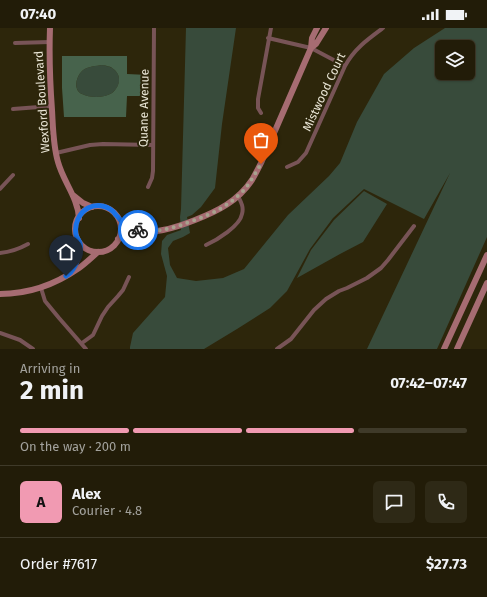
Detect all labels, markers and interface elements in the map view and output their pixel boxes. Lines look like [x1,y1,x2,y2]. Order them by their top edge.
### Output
text: 07:40 [20,5,56,23]
map controls [435,40,475,80]
button: layers [435,40,475,80]
street label: Wexford Boulevard [31,50,53,154]
street label: Mistwood Court [300,50,349,134]
street label: Quane Avenue [136,69,152,147]
pin [244,123,278,164]
icon: bag [250,129,272,151]
courier [118,210,158,250]
icon: bike [127,219,149,241]
pin [49,235,83,276]
icon: home [55,241,77,263]
text: Arriving in [20,361,80,376]
text: 07:42–07:47 [390,374,467,392]
text: 2 min [20,375,84,406]
text: On the way · 200 m [20,439,131,454]
button: chat [373,481,415,523]
button: phone [425,481,467,523]
text: Alex [72,485,101,503]
text: A [37,493,45,511]
text: Courier · 4.8 [72,503,142,518]
text: Order #7617 [20,555,97,573]
text: $27.73 [426,555,467,573]

